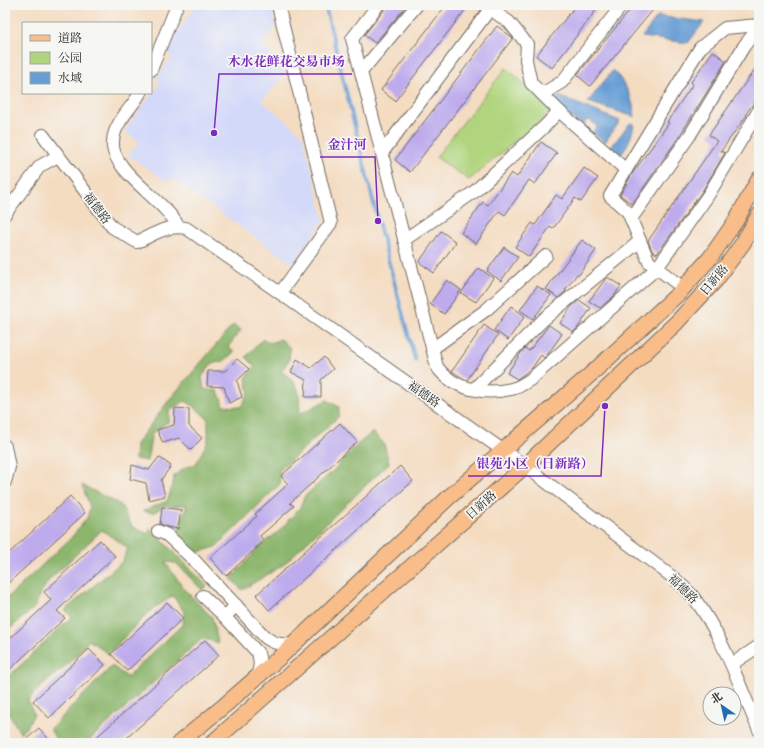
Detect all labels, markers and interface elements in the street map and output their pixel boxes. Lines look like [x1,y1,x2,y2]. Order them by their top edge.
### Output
legend [22,22,152,94]
text: 道路 [58,31,82,45]
callout: 木水花鲜花交易市场 [219,49,352,74]
text: 公园 [58,51,82,65]
text: 木水花鲜花交易市场 [227,54,345,69]
text: 水域 [58,71,82,85]
callout: 金汁河 [320,132,375,157]
text: 金汁河 [327,137,367,152]
street label: 福德路 [81,189,113,227]
street label: 日新路 [697,262,731,298]
street label: 福德路 [405,378,443,410]
callout: 银苑小区（日新路） [468,451,601,476]
text: 银苑小区（日新路） [476,456,594,471]
street label: 日新路 [463,488,499,522]
street label: 福德路 [665,571,701,607]
north arrow [702,686,742,726]
text: 北 [708,690,725,707]

